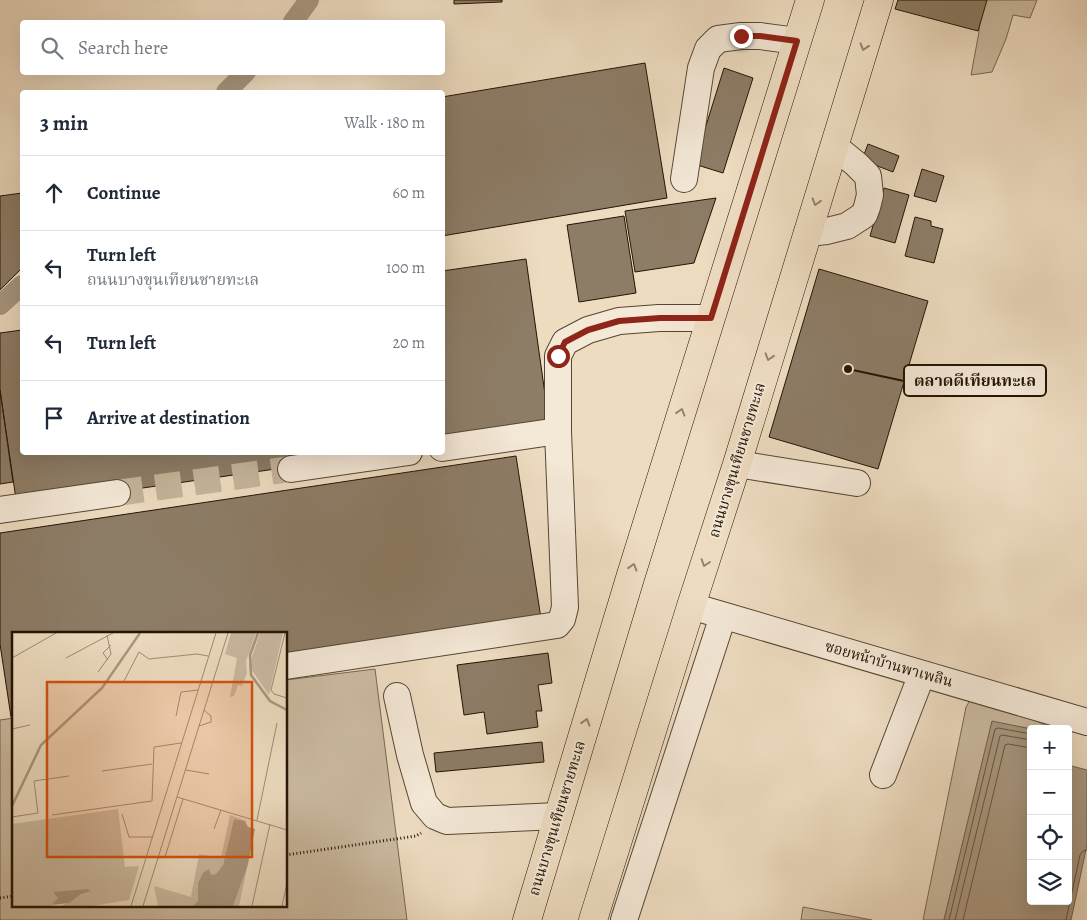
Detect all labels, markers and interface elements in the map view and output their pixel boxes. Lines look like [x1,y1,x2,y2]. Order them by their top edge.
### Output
search box [20,20,445,75]
route end [730,25,753,48]
icon: search [38,34,66,62]
text: Search here [78,35,168,61]
one-way arrow [860,42,870,50]
text: 3 min [40,109,88,137]
text: Walk · 180 m [344,112,425,134]
icon: ahead [40,179,68,207]
text: Continue [87,180,161,206]
text: 60 m [393,182,425,204]
one-way arrow [812,197,822,206]
text: Turn left [87,242,156,268]
icon: left [40,254,68,282]
text: 100 m [386,257,425,279]
text: ถนนบางขุนเทียนชายทะเล [87,269,259,291]
icon: left [40,329,68,357]
text: Turn left [87,330,156,356]
text: 20 m [392,332,425,354]
route start [547,345,570,368]
one-way arrow [765,353,775,361]
callout: ตลาดดีเทียนทะเล [904,365,1046,396]
text: ตลาดดีเทียนทะเล [914,370,1036,392]
street label: ถนนบางขุนเทียนชายทะเล [704,380,771,540]
icon: arrive [40,404,68,432]
text: Arrive at destination [87,405,250,431]
one-way arrow [676,408,686,416]
one-way arrow [701,558,711,566]
one-way arrow [627,563,637,571]
inset map [12,632,288,908]
street label: ซอยหน้าบ้านพาเพลิน [823,636,956,692]
one-way arrow [581,719,591,727]
map controls [1027,725,1072,905]
button: + [1027,725,1072,770]
street label: ถนนบางขุนเทียนชายทะเล [524,738,591,898]
button: − [1027,770,1072,815]
button: locate [1027,815,1072,860]
button: layers [1027,860,1072,905]

